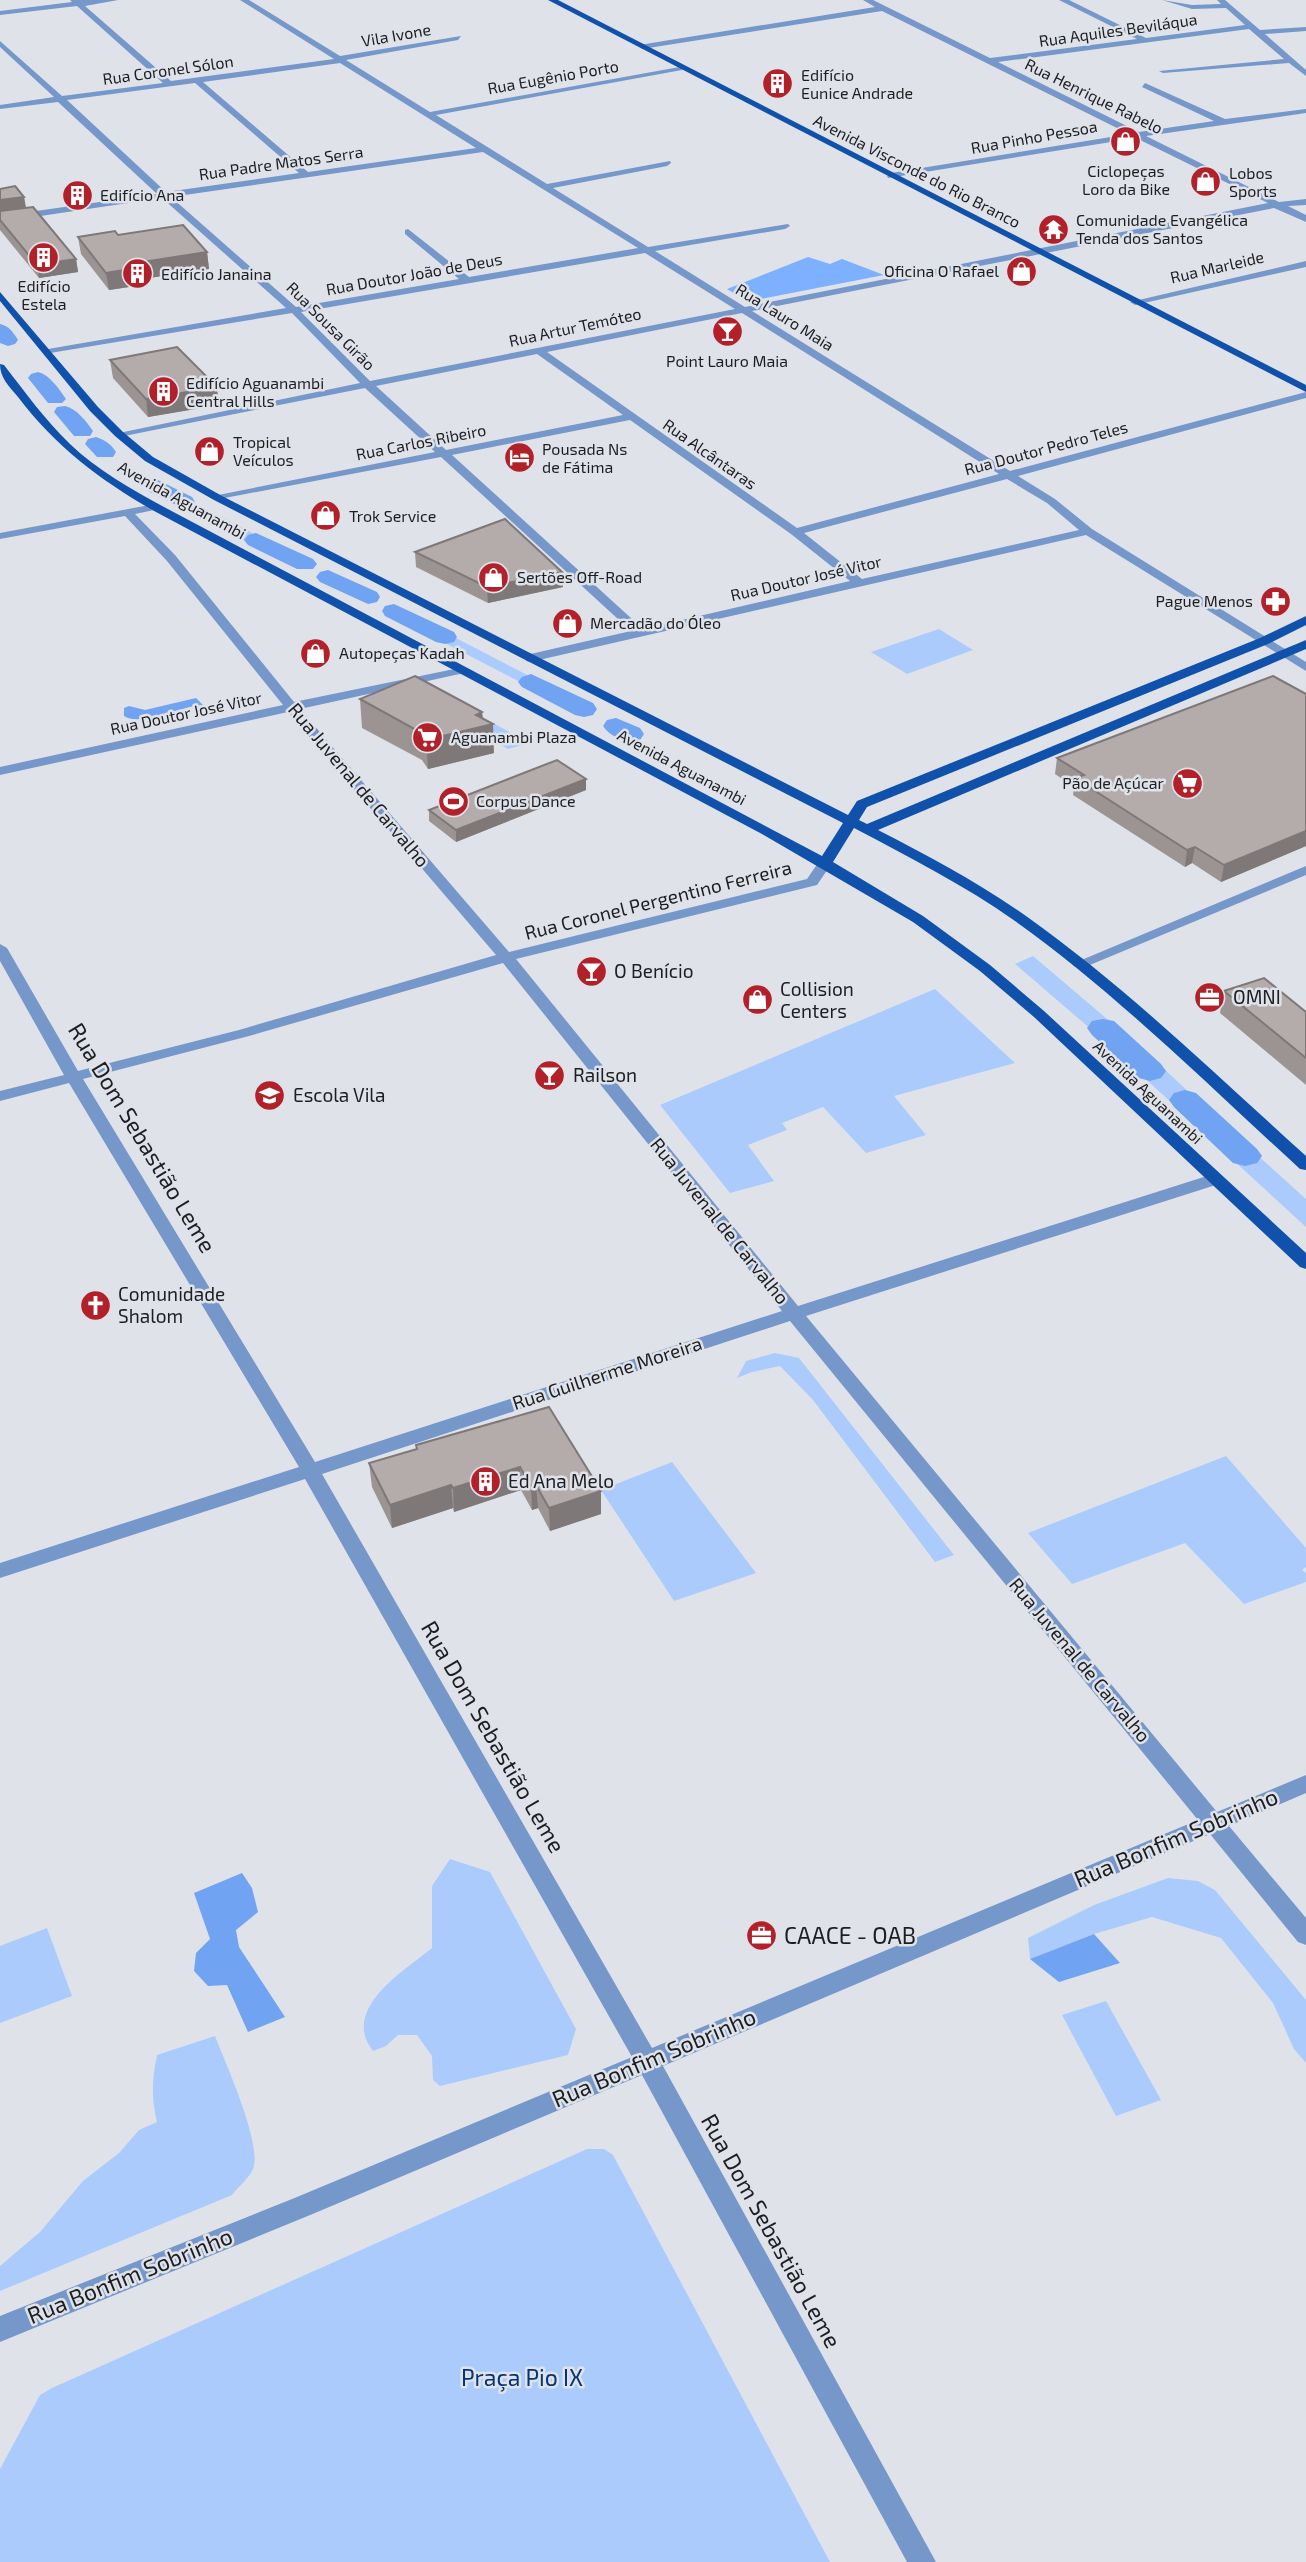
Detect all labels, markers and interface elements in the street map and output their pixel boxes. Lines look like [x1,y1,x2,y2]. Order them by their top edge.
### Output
street label: Rua Aquiles Beviláqua [1038,9,1198,50]
street label: Vila Ivone [360,19,432,50]
street label: Rua Coronel Sólon [101,51,235,88]
street label: Rua Henrique Rabelo [1022,54,1166,137]
street label: Rua Eugênio Porto [486,56,620,97]
place label: Edifício Eunice Andrade [801,65,913,102]
building icon: Edifício Eunice Andrade [761,67,795,101]
street label: Avenida Visconde do Rio Branco [811,110,1024,231]
street label: Rua Pinho Pessoa [969,116,1099,157]
shop icon: Ciclopeças Loro da Bike [1109,125,1143,159]
street label: Rua Padre Matos Serra [197,142,364,183]
place label: Ciclopeças Loro da Bike [1082,161,1170,198]
place label: Lobos Sports [1229,163,1277,200]
shop icon: Lobos Sports [1189,165,1223,199]
building icon: Edifício Ana [60,178,94,212]
place label: Edifício Ana [100,185,184,204]
place label: Comunidade Evangélica Tenda dos Santos [1076,210,1248,247]
temple icon: Comunidade Evangélica Tenda dos Santos [1036,212,1070,246]
building icon: Edifício Estela [27,240,61,274]
street label: Rua Marleide [1168,246,1266,287]
street label: Rua Doutor João de Deus [324,249,503,298]
shop icon: Oficina O Rafael [1005,254,1039,288]
building icon: Edifício Janaina [121,257,155,291]
place label: Oficina O Rafael [884,261,999,280]
place label: Edifício Janaina [161,264,272,283]
place label: Edifício Estela [17,276,71,313]
street label: Rua Sousa Girão [283,277,380,374]
street label: Rua Lauro Maia [733,279,838,354]
street label: Rua Artur Temóteo [507,303,643,350]
bar icon: Point Lauro Maia [710,315,744,349]
place label: Point Lauro Maia [666,351,788,370]
place label: Edifício Aguanambi Central Hills [186,373,324,410]
building icon: Edifício Aguanambi Central Hills [146,375,180,409]
street label: Rua Alcântaras [660,414,761,493]
street label: Rua Doutor Pedro Teles [962,417,1130,478]
street label: Rua Carlos Ribeiro [354,420,488,463]
place label: Tropical Veículos [233,432,294,469]
shop icon: Tropical Veículos [193,434,227,468]
place label: Pousada Ns de Fátima [542,439,627,476]
hotel icon: Pousada Ns de Fátima [502,441,536,475]
street label: Avenida Aguanambi [115,457,249,543]
shop icon: Trok Service [309,499,343,533]
place label: Trok Service [349,506,436,525]
street label: Rua Doutor José Vitor [729,551,884,604]
shop icon: Sertões Off-Road [477,560,511,594]
place label: Sertões Off-Road [517,567,642,586]
pharmacy icon: Pague Menos [1259,584,1293,618]
place label: Pague Menos [1155,591,1253,610]
shop icon: Mercadão do Óleo [550,606,584,640]
place label: Mercadão do Óleo [590,613,721,632]
shop icon: Autopeças Kadah [299,636,333,670]
place label: Autopeças Kadah [339,643,465,663]
street label: Rua Doutor José Vitor [108,687,264,738]
street label: Rua Juvenal de Carvalho [284,698,435,871]
supermarket icon: Aguanambi Plaza [411,720,445,754]
street label: Avenida Aguanambi [615,725,750,809]
place label: Aguanambi Plaza [451,727,576,746]
supermarket icon: Pão de Açúcar [1170,766,1204,800]
place label: Pão de Açúcar [1062,773,1165,793]
sports icon: Corpus Dance [436,784,470,818]
place label: Corpus Dance [476,791,576,810]
street label: Rua Coronel Pergentino Ferreira [522,855,794,944]
bar icon: O Benício [574,954,608,988]
place label: O Benício [614,959,693,982]
place label: Collision Centers [780,977,854,1022]
office icon: OMNI [1193,980,1227,1014]
shop icon: Collision Centers [740,983,774,1017]
place label: OMNI [1233,985,1281,1008]
street label: Rua Dom Sebastião Leme [63,1017,223,1258]
street label: Avenida Aguanambi [1090,1036,1207,1147]
bar icon: Railson [533,1058,567,1092]
place label: Railson [573,1063,637,1086]
school or university icon: Escola Vila [253,1078,287,1112]
place label: Escola Vila [293,1083,385,1106]
street label: Rua Juvenal de Carvalho [646,1133,795,1308]
place label: Comunidade Shalom [118,1282,225,1327]
church icon: Comunidade Shalom [78,1288,112,1322]
street label: Rua Guilherme Moreira [509,1331,705,1414]
building icon: Ed Ana Melo [468,1464,502,1498]
place label: Ed Ana Melo [508,1469,614,1492]
street label: Rua Juvenal de Carvalho [1005,1573,1156,1746]
street label: Rua Dom Sebastião Leme [416,1615,572,1858]
street label: Rua Bonfim Sobrinho [1069,1781,1282,1893]
office icon: CAACE - OAB [744,1919,778,1953]
place label: CAACE - OAB [784,1921,916,1949]
street label: Rua Bonfim Sobrinho [547,2001,760,2113]
street label: Rua Dom Sebastião Leme [696,2109,848,2352]
street label: Rua Bonfim Sobrinho [23,2221,236,2329]
park label: Praça Pio IX [461,2363,583,2392]

